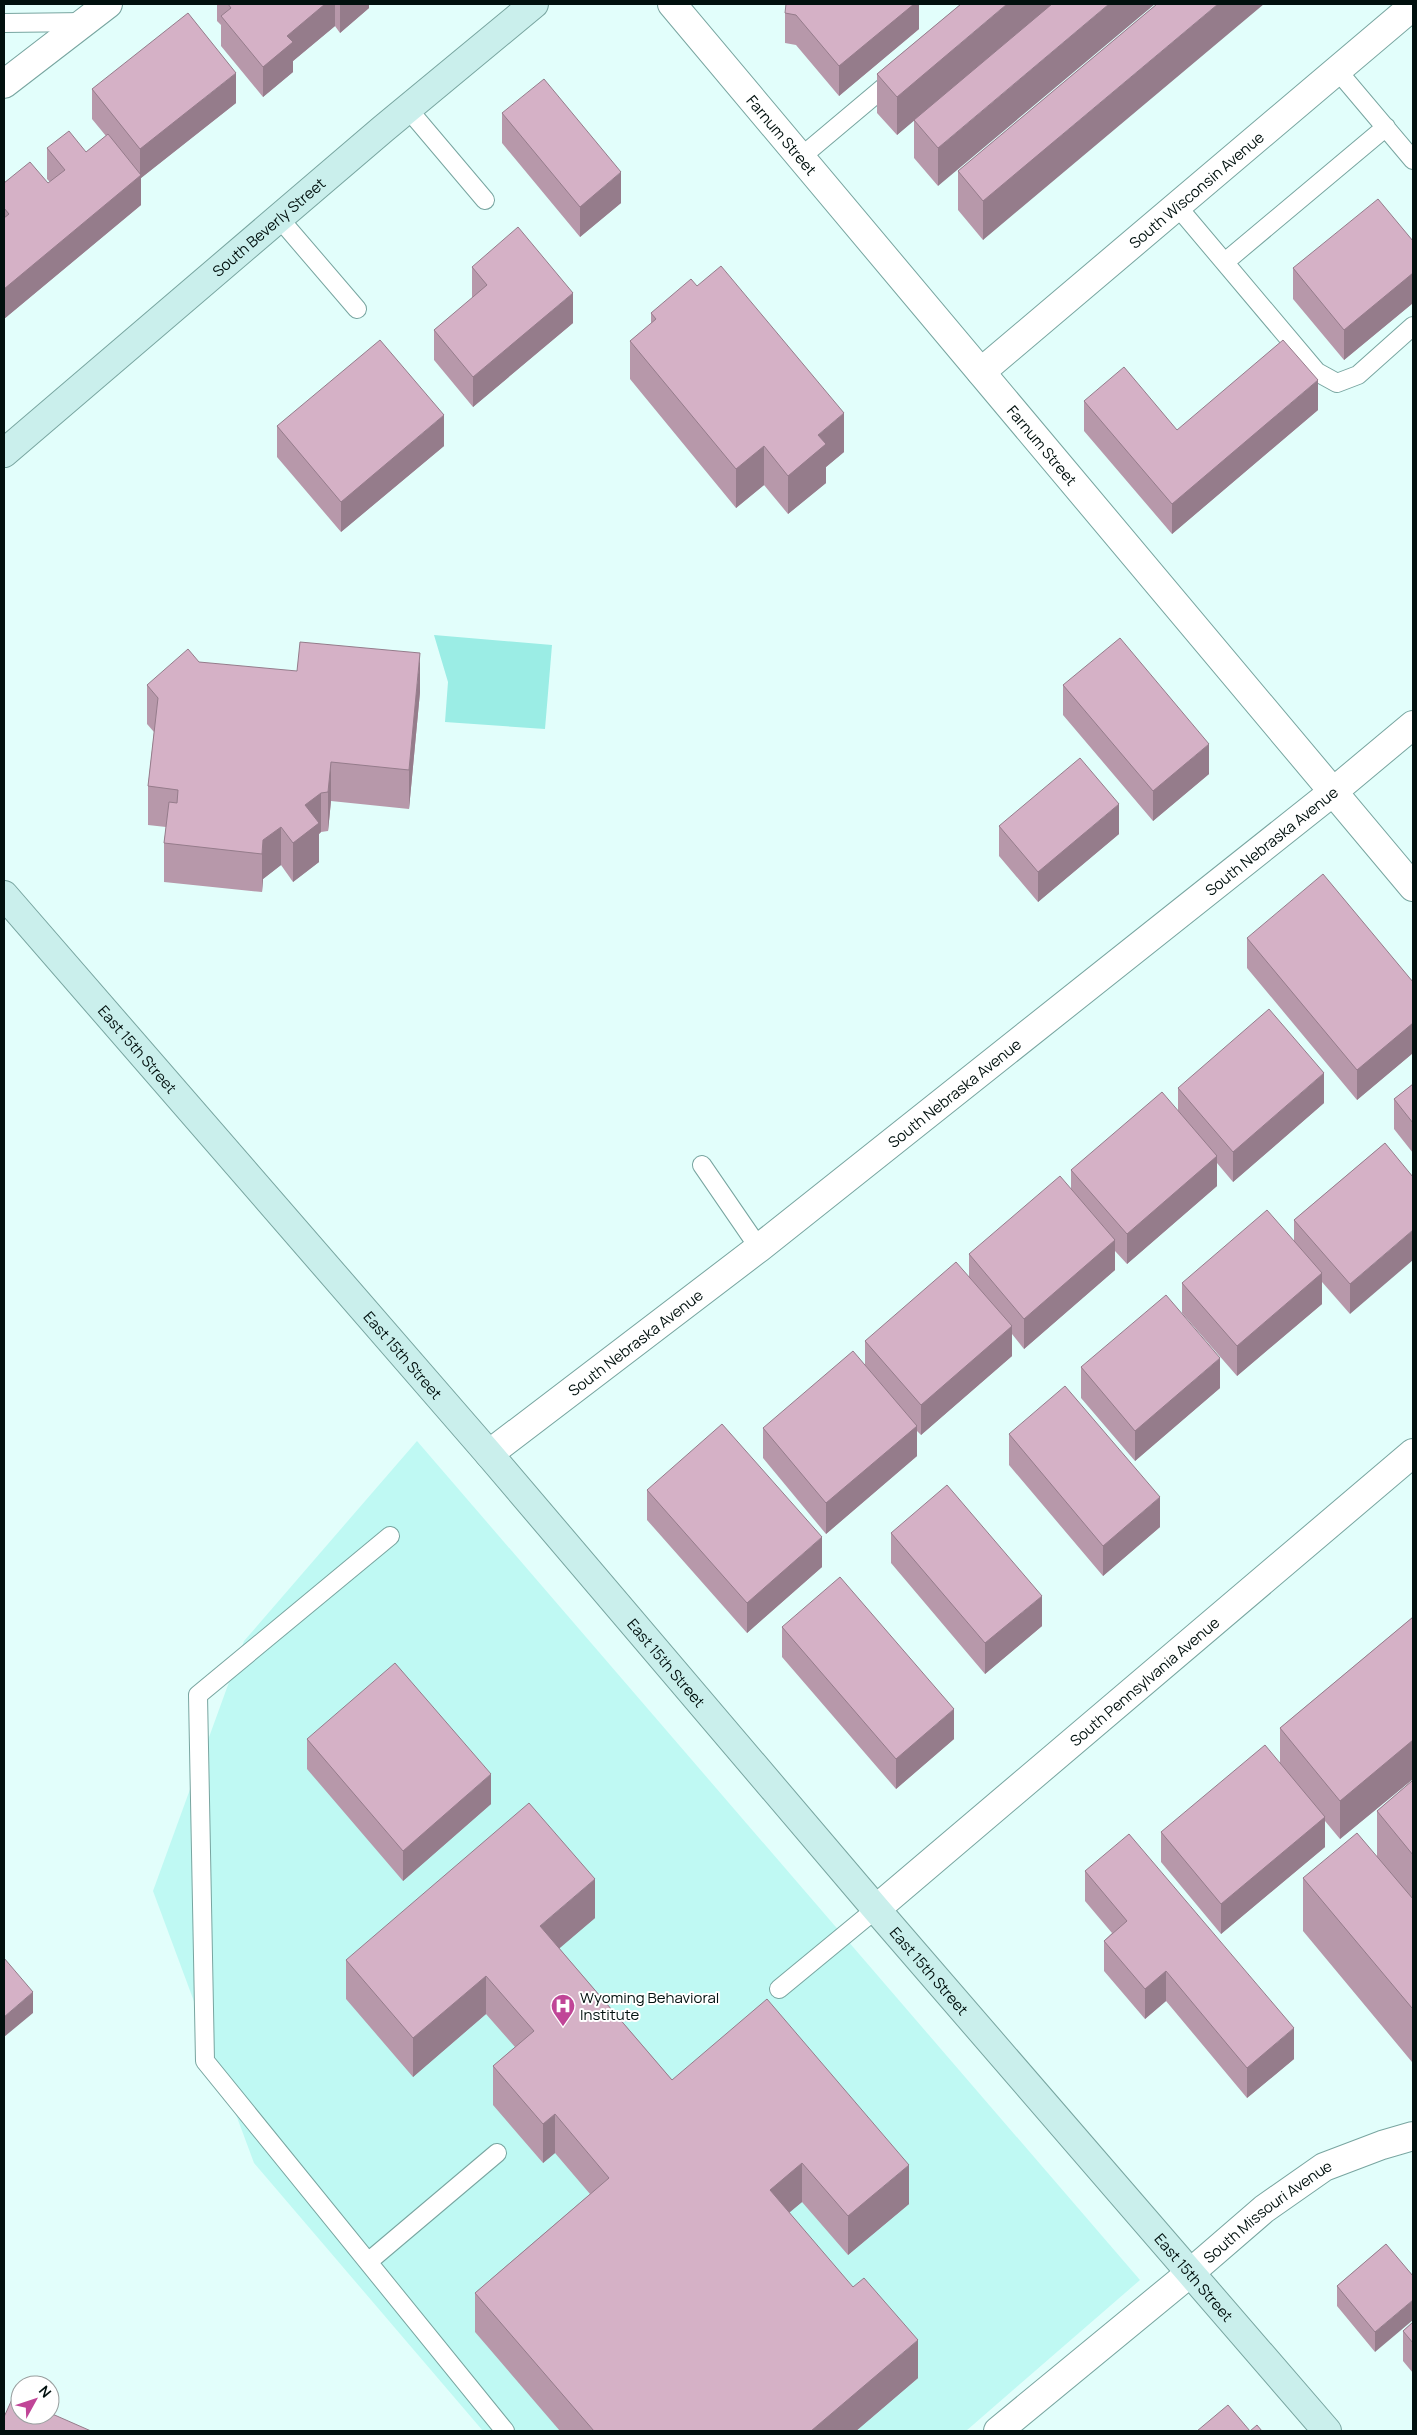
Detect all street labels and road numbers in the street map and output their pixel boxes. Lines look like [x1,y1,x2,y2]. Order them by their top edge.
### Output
street label: Farnum Street [742,90,822,180]
street label: South Wisconsin Avenue [1124,126,1268,253]
street label: South Beverly Street [207,173,330,281]
street label: Farnum Street [1002,401,1082,490]
street label: South Nebraska Avenue [1200,781,1342,900]
street label: East 15th Street [94,1001,182,1098]
street label: South Nebraska Avenue [883,1033,1025,1152]
street label: South Nebraska Avenue [564,1284,707,1401]
street label: East 15th Street [359,1306,447,1404]
street label: South Pennsylvania Avenue [1065,1611,1224,1751]
street label: East 15th Street [623,1614,710,1712]
street label: East 15th Street [885,1922,973,2019]
street label: South Missouri Avenue [1199,2155,1335,2268]
street label: East 15th Street [1150,2229,1238,2326]

